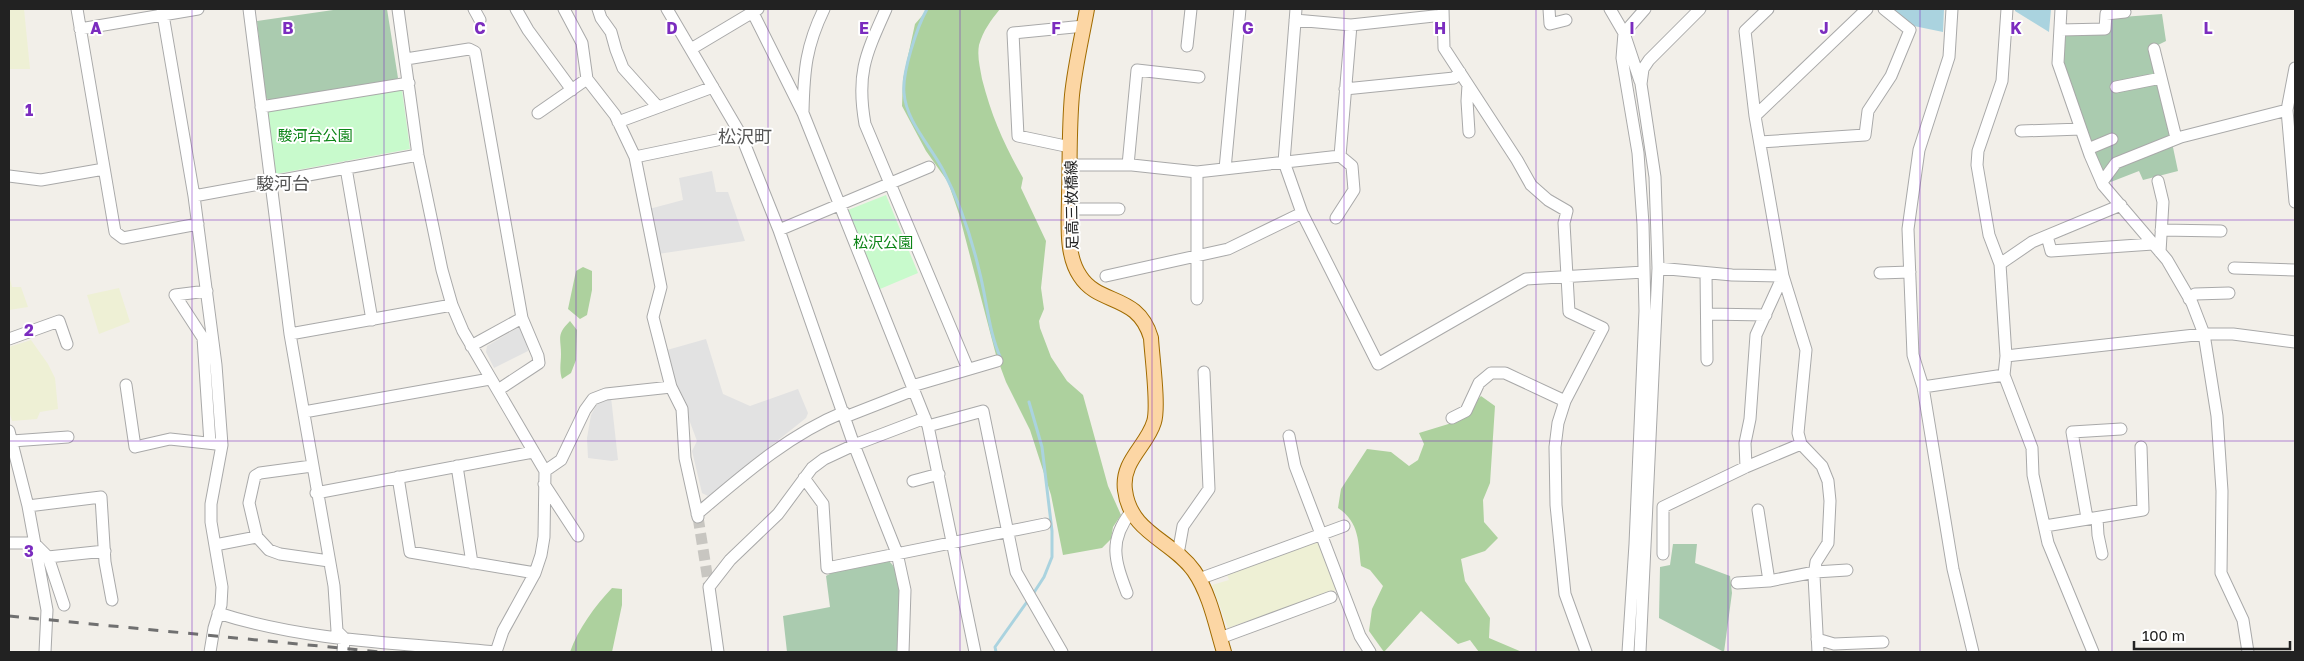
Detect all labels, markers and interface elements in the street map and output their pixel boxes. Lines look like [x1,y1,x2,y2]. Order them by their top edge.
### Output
text: A [90,18,102,38]
text: B [282,18,294,38]
text: C [474,18,486,38]
text: D [666,18,678,38]
text: E [859,18,869,38]
text: F [1051,18,1061,38]
text: G [1242,18,1254,38]
text: H [1434,18,1446,38]
text: I [1629,18,1635,38]
text: J [1819,18,1829,38]
text: K [2010,18,2022,38]
text: L [2203,18,2213,38]
text: 1 [25,100,33,120]
district label: 松沢町 [718,125,772,147]
park label: 駿河台公園 [277,126,353,144]
street label: 足高三枚橋線 [1061,160,1081,250]
district label: 駿河台 [256,172,310,194]
park label: 松沢公園 [853,233,913,251]
text: 2 [24,320,34,340]
text: 3 [24,541,34,561]
scale bar [2134,618,2290,650]
text: 100 m [2142,626,2185,644]

